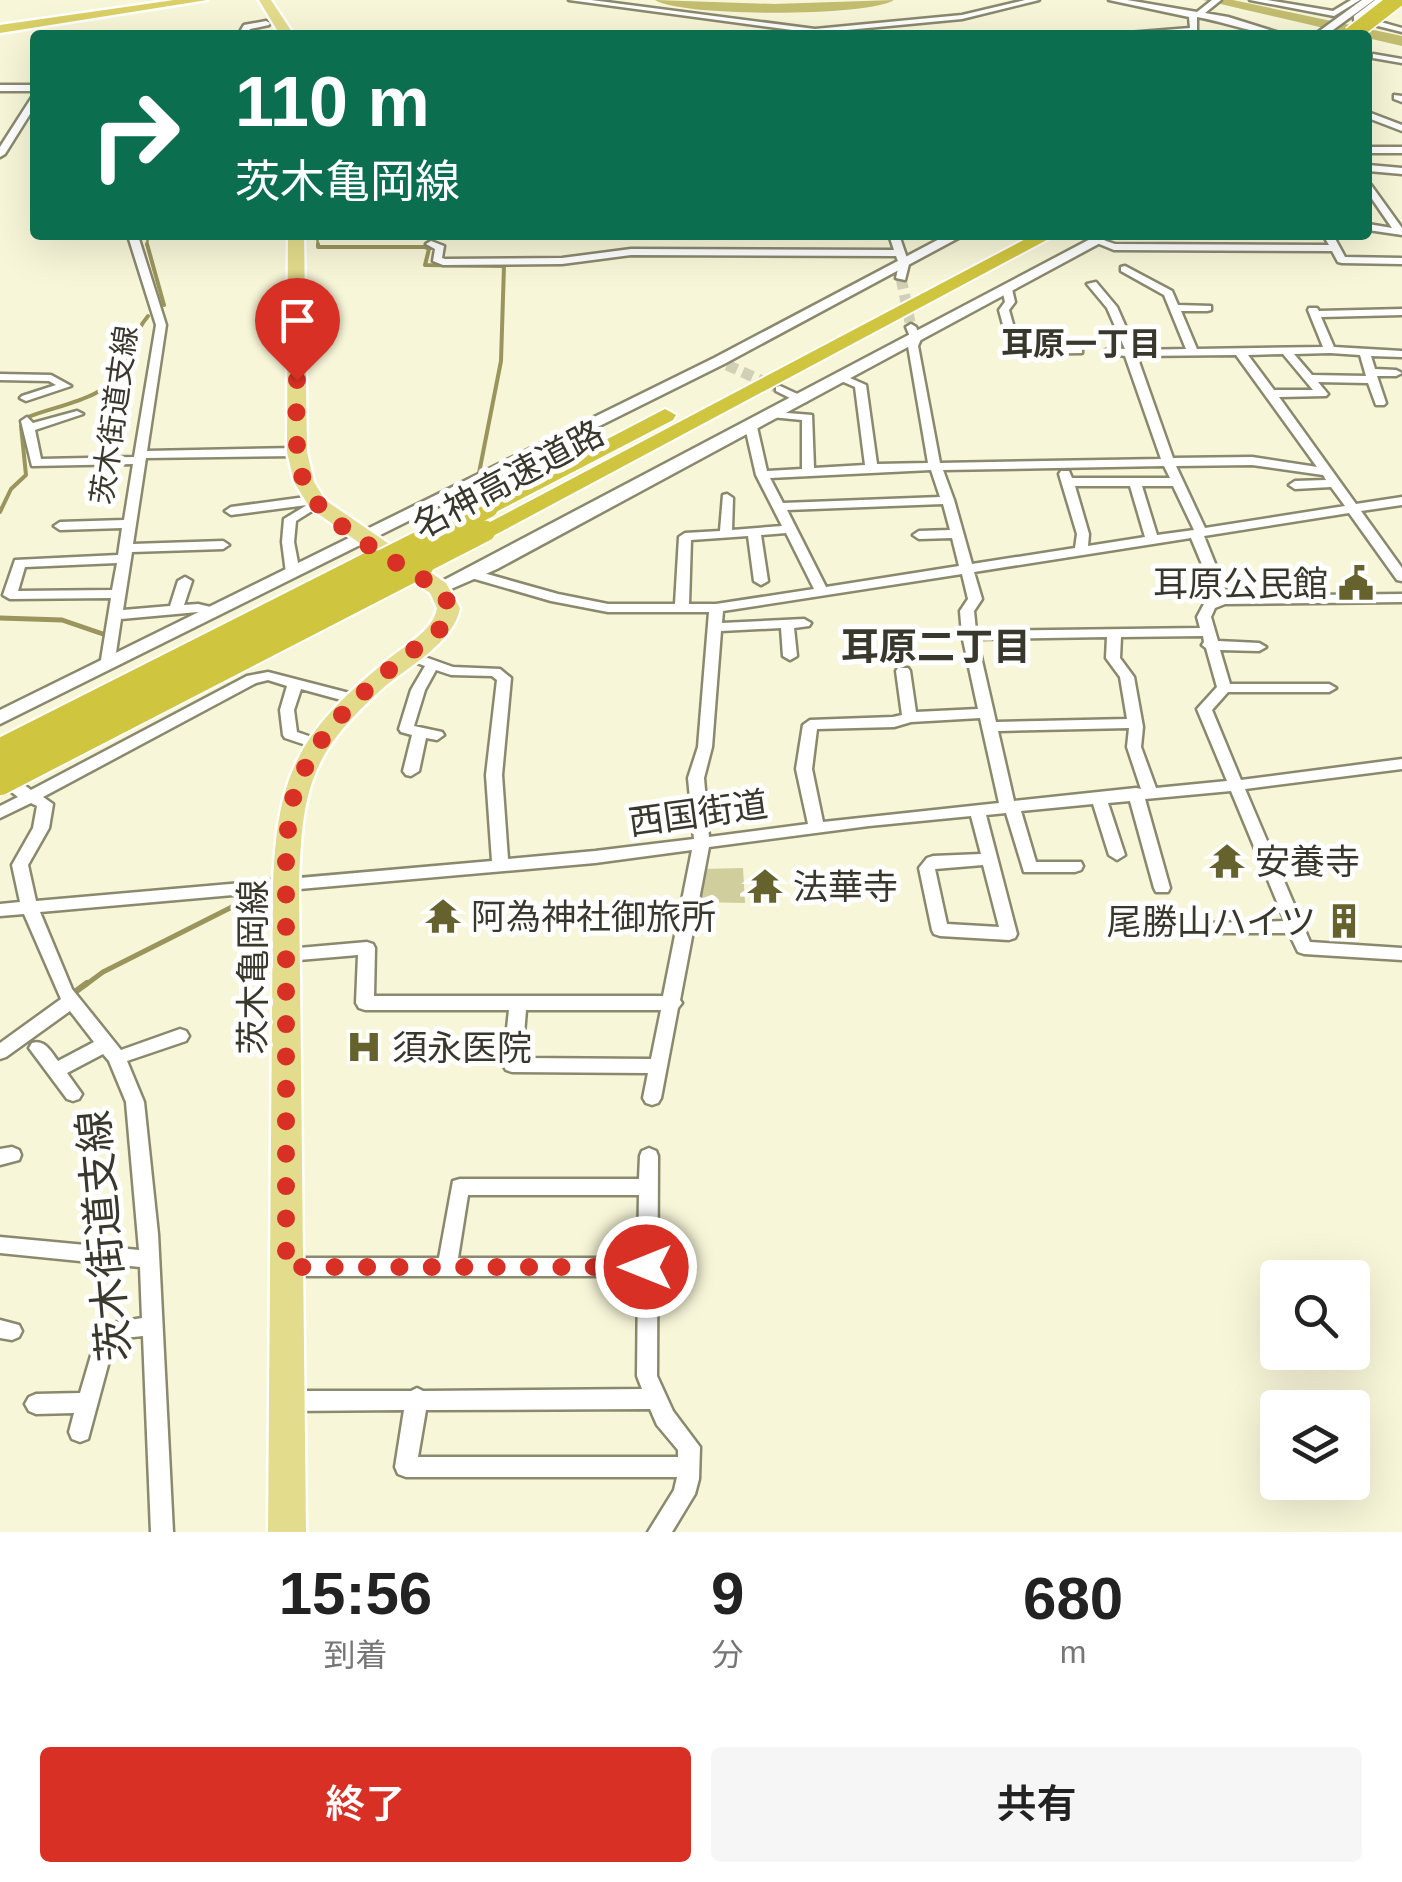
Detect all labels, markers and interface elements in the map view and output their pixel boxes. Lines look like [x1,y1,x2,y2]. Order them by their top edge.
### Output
text: 110 m [235,63,430,141]
icon: right [70,70,200,200]
text: 茨木亀岡線 [235,156,460,207]
pin [255,278,340,381]
icon: arrive [270,293,325,348]
street label: 茨木街道支線 [85,324,143,506]
district label: 耳原一丁目 [1001,326,1161,362]
street label: 名神高速道路 [406,412,610,546]
place label: 耳原公民館 [1153,564,1328,603]
public building icon: 耳原公民館 [1337,564,1375,602]
district label: 耳原二丁目 [841,626,1031,668]
street label: 西国街道 [626,784,770,842]
temple icon: 安養寺 [1208,842,1246,880]
place label: 安養寺 [1255,842,1360,881]
temple icon: 法華寺 [746,867,784,905]
place label: 法華寺 [793,867,898,906]
street label: 茨木亀岡線 [233,879,272,1055]
temple icon: 阿為神社御旅所 [424,897,462,935]
place label: 阿為神社御旅所 [471,897,716,936]
place label: 尾勝山ハイツ [1107,902,1316,941]
building icon: 尾勝山ハイツ [1325,902,1363,940]
hospital icon: 須永医院 [345,1028,383,1066]
place label: 須永医院 [392,1028,532,1067]
street label: 茨木街道支線 [70,1108,138,1364]
position arrow [594,1215,698,1319]
map controls [1260,1260,1370,1500]
button: search [1260,1260,1370,1370]
button: layers [1260,1390,1370,1500]
text: 15:56 [279,1560,432,1627]
text: 9 [711,1560,744,1627]
text: 680 [1023,1565,1123,1632]
text: m [1060,1634,1086,1670]
text: 到着 [323,1637,387,1673]
text: 分 [712,1637,744,1673]
button: 終了 [40,1747,691,1862]
button: 共有 [711,1747,1362,1862]

